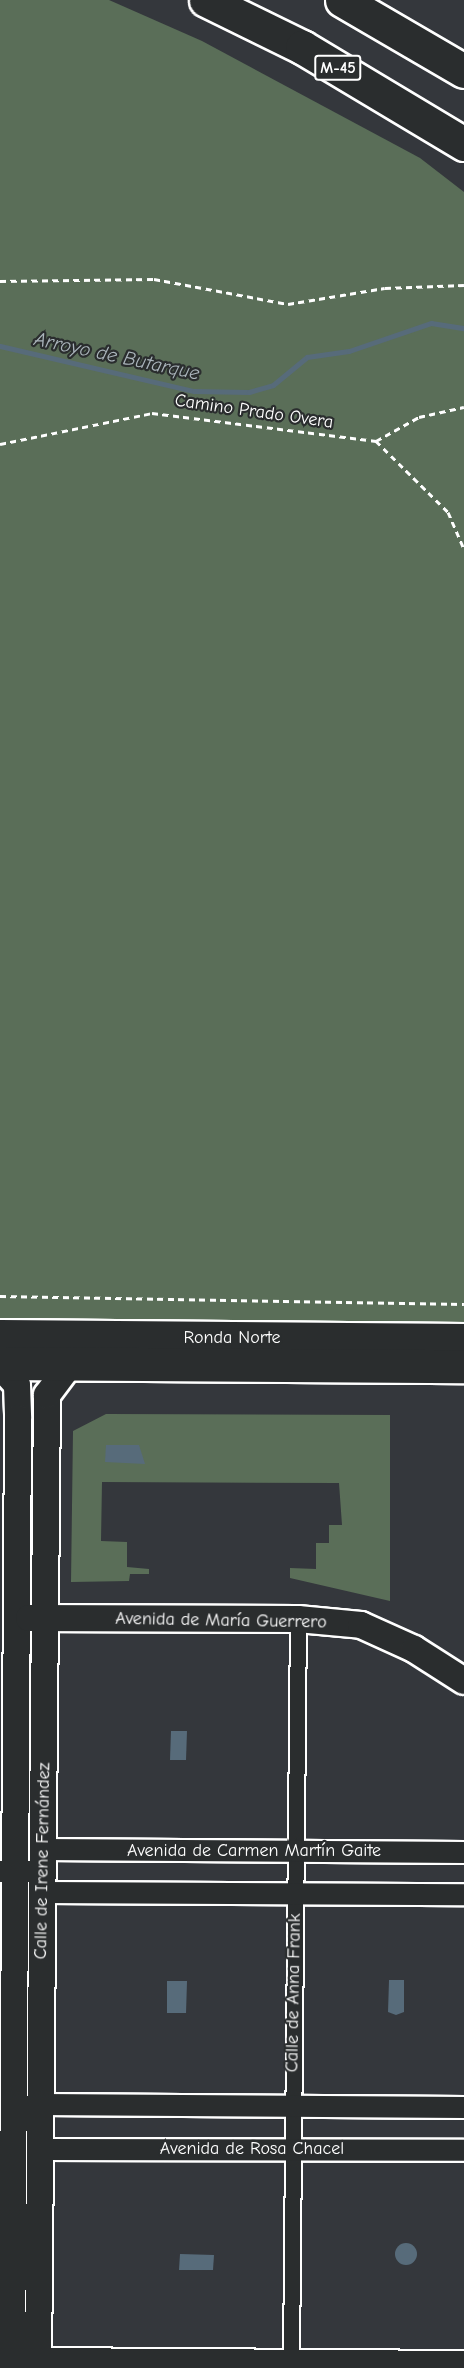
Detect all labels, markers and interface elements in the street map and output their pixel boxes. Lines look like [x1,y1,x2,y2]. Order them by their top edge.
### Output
road number: M-45 [314,55,362,81]
water label: Arroyo de Butarque [32,327,202,385]
street label: Camino Prado Overa [173,390,335,434]
street label: Ronda Norte [184,1327,280,1349]
street label: Avenida de María Guerrero [115,1608,327,1634]
street label: Calle de Irene Fernández [30,1762,56,1960]
street label: Avenida de Carmen Martín Gaite [127,1840,381,1862]
street label: Calle de Anna Frank [282,1914,306,2072]
street label: Avenida de Rosa Chacel [160,2138,344,2160]

